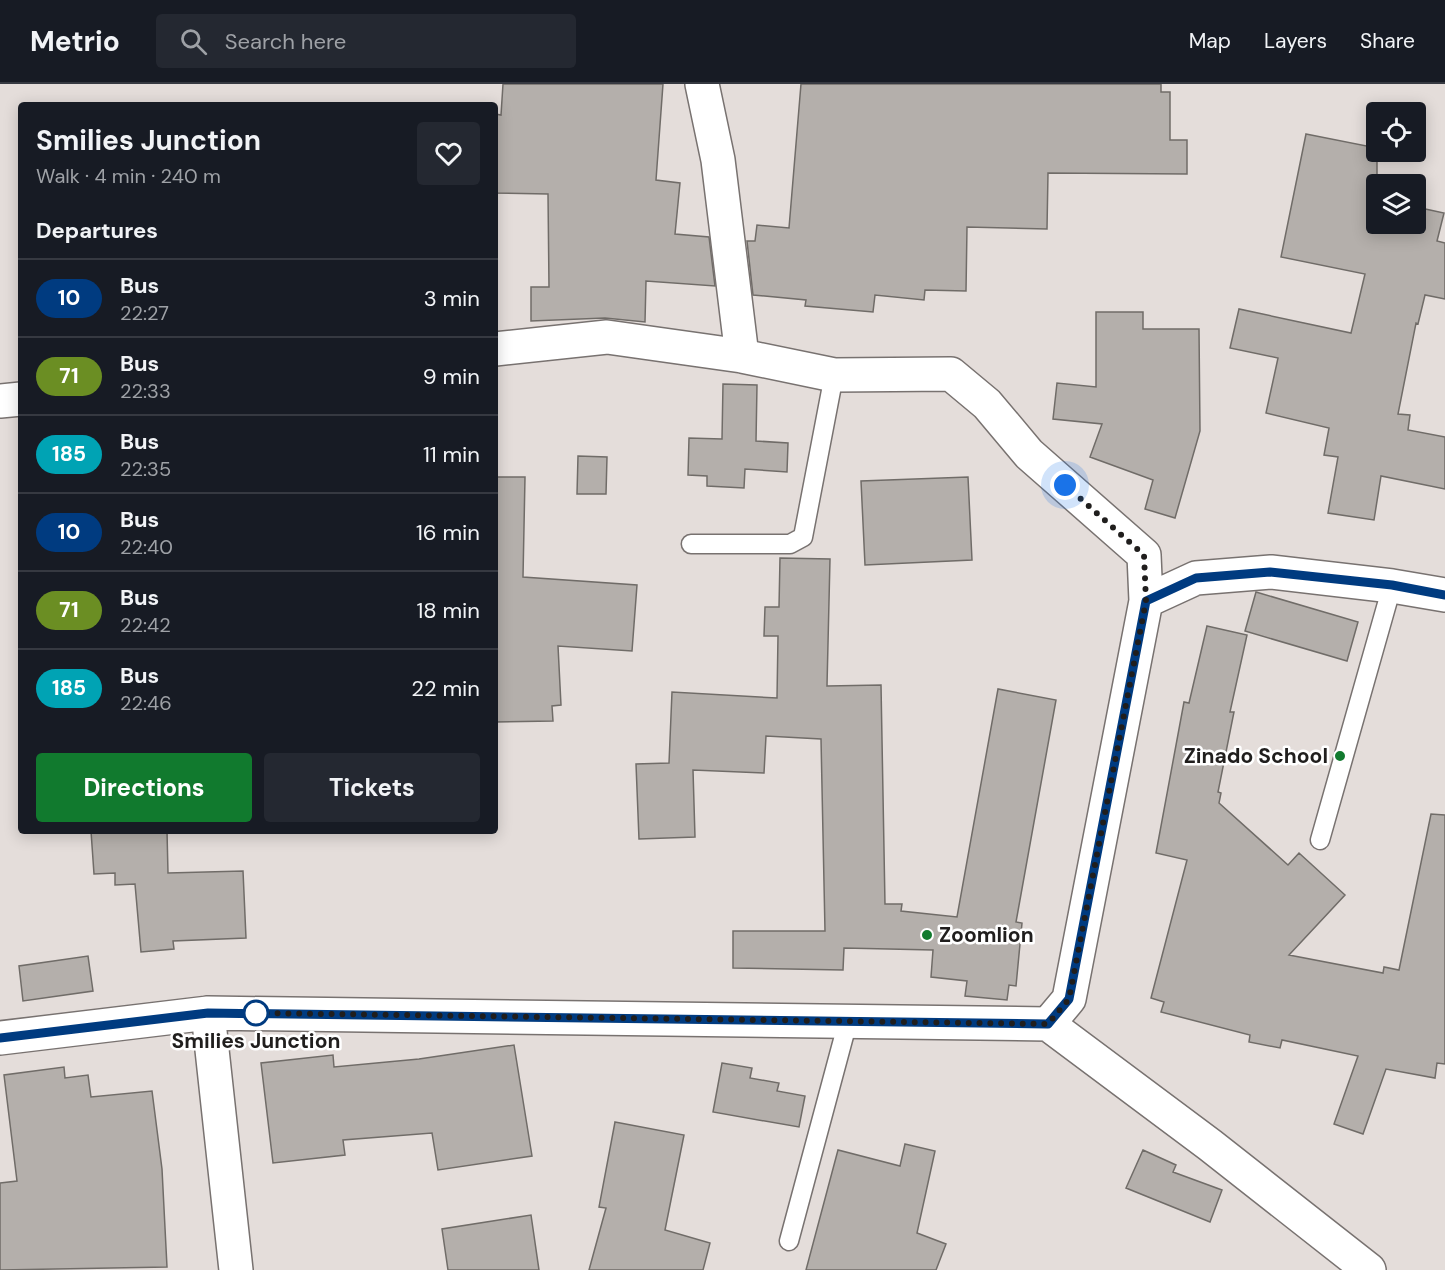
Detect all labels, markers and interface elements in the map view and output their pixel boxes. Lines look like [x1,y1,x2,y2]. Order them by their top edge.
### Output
search box [156,14,576,68]
text: Metrio [30,23,120,60]
icon: search [177,25,210,58]
text: Search here [225,27,346,56]
text: Map [1189,27,1231,55]
text: Layers [1264,27,1327,55]
text: Share [1360,27,1415,55]
map controls [1366,102,1426,234]
button: locate [1366,102,1426,162]
text: Smilies Junction [36,122,261,159]
button: heart [417,122,480,185]
text: Walk · 4 min · 240 m [36,163,221,189]
button: layers [1366,174,1426,234]
text: Departures [36,216,158,245]
text: Bus [120,271,159,300]
text: 10 [58,284,80,312]
text: 3 min [424,284,480,313]
text: 22:27 [120,300,169,326]
text: Bus [120,349,159,378]
text: 71 [59,362,79,390]
text: 9 min [423,362,480,391]
text: 22:33 [120,378,171,404]
text: Bus [120,427,159,456]
text: 185 [52,440,86,468]
text: 11 min [423,440,480,469]
text: 22:35 [120,456,171,482]
your location [1050,470,1080,500]
text: Bus [120,505,159,534]
text: 10 [58,518,80,546]
text: 16 min [416,518,480,547]
text: 22:40 [120,534,173,560]
text: Bus [120,583,159,612]
text: 71 [59,596,79,624]
text: 18 min [416,596,480,625]
text: 22:42 [120,612,171,638]
text: Bus [120,661,159,690]
text: 185 [52,674,86,702]
text: 22 min [411,674,480,703]
text: 22:46 [120,690,172,716]
place label: Zinado School [1184,742,1328,770]
marker: Zinado School [1333,749,1347,763]
button: Directions [36,753,252,822]
button: Tickets [264,753,480,822]
place label: Zoomlion [939,921,1034,949]
marker: Zoomlion [920,928,934,942]
marker: Smilies Junction [243,1000,269,1026]
place label: Smilies Junction [172,1027,340,1055]

